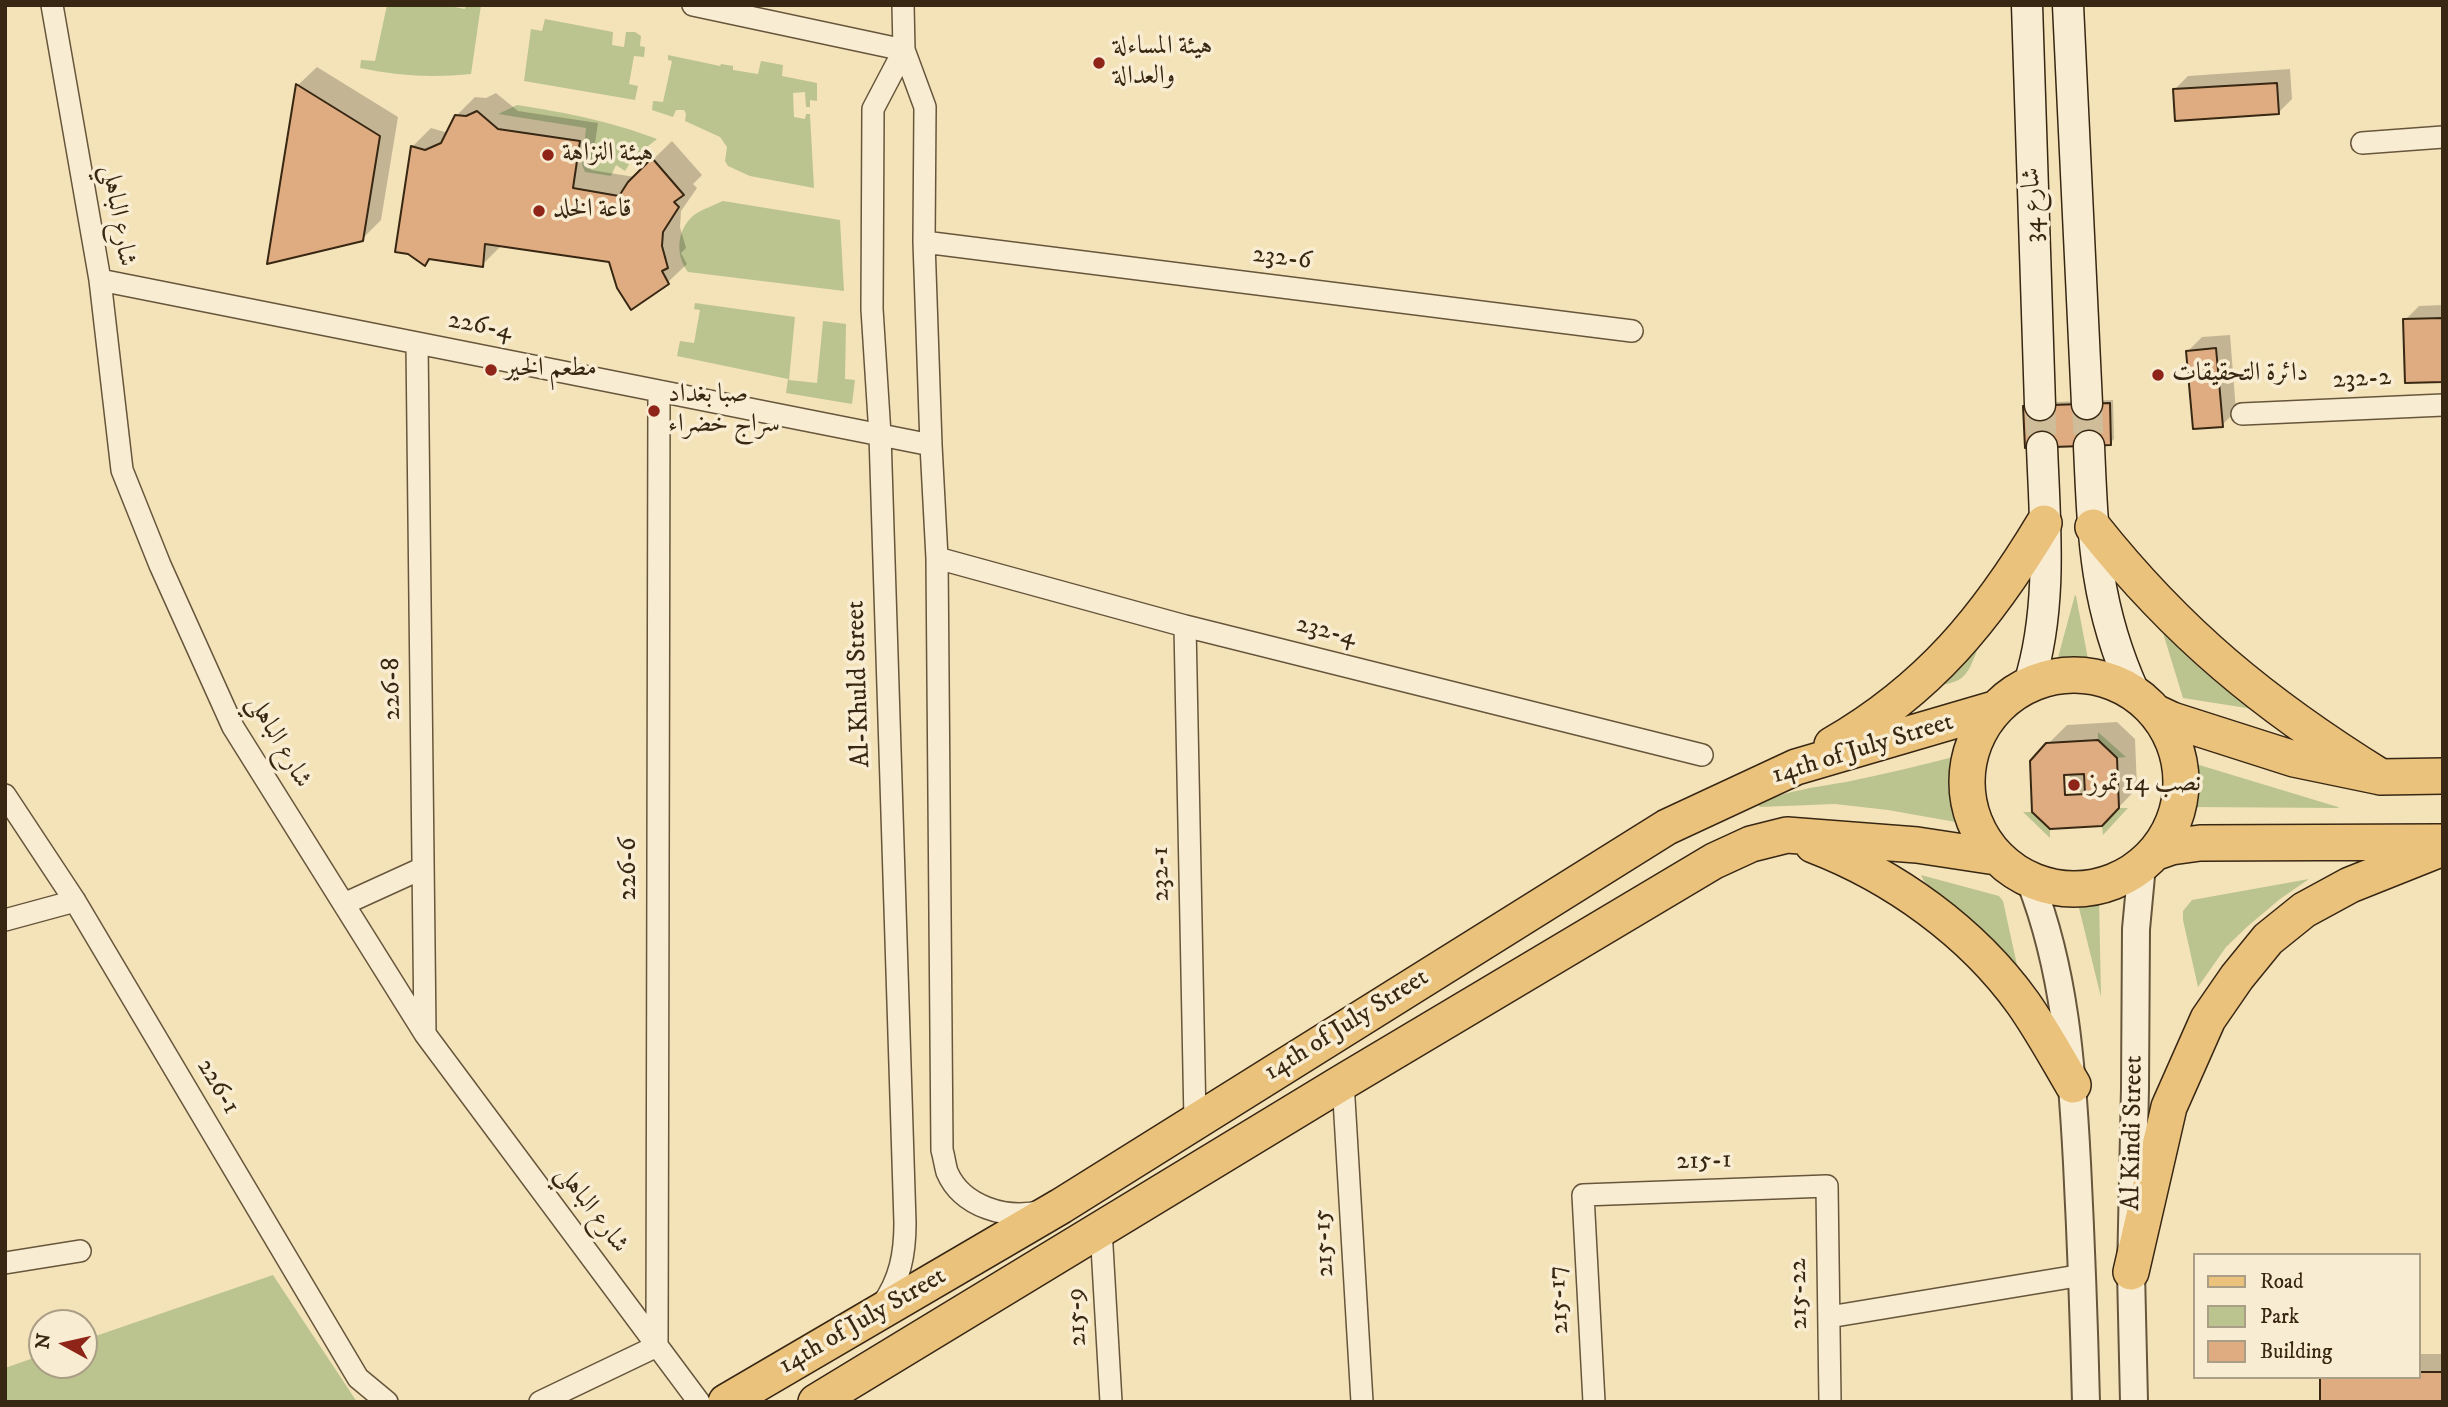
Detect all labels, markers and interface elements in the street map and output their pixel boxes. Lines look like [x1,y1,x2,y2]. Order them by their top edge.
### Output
place label: هيئة المساءلة والعدالة [1113,32,1213,94]
marker: هيئة المساءلة والعدالة [1091,55,1107,71]
place label: هيئة النزاهة [562,139,654,171]
marker: هيئة النزاهة [540,147,556,163]
street label: شارع الباهلي [93,163,141,269]
street label: شارع 34 [2017,167,2051,243]
place label: قاعة الخلد [553,195,632,227]
marker: قاعة الخلد [531,203,547,219]
street label: 232-6 [1251,240,1313,278]
street label: 226-4 [445,306,515,348]
place label: مطعم الخير [505,354,597,386]
place label: دائرة التحقيقات [2172,359,2308,391]
marker: مطعم الخير [483,362,499,378]
street label: 232-2 [2332,363,2392,397]
marker: دائرة التحقيقات [2150,367,2166,383]
place label: صبا بغداد سراج خضراء [668,380,780,442]
marker: صبا بغداد سراج خضراء [646,403,662,419]
street label: Al-Khuld Street [841,600,879,768]
street label: 232-4 [1293,610,1359,654]
street label: 226-8 [377,657,409,721]
street label: شارع الباهلي [239,690,317,794]
street label: 14th of July Street [1769,708,1957,792]
place label: نصب 14 تموز [2088,769,2201,801]
marker: نصب 14 تموز [2066,777,2082,793]
street label: 226-6 [614,837,646,901]
street label: 232-1 [1146,846,1178,902]
street label: 14th of July Street [1259,963,1435,1089]
street label: 226-1 [188,1054,246,1120]
street label: Al Kindi Street [2117,1055,2151,1211]
street label: 215-1 [1676,1145,1732,1179]
street label: شارع الباهلي [548,1160,634,1260]
street label: 215-15 [1308,1208,1342,1278]
legend [2192,1253,2420,1379]
street label: 215-22 [1784,1258,1816,1330]
street label: 14th of July Street [774,1262,952,1382]
street label: 215-17 [1543,1265,1577,1335]
text: Road [2260,1269,2304,1295]
street label: 215-9 [1061,1287,1095,1347]
text: Park [2260,1304,2299,1330]
north arrow [28,1309,98,1379]
text: N [31,1332,56,1351]
text: Building [2260,1339,2332,1365]

